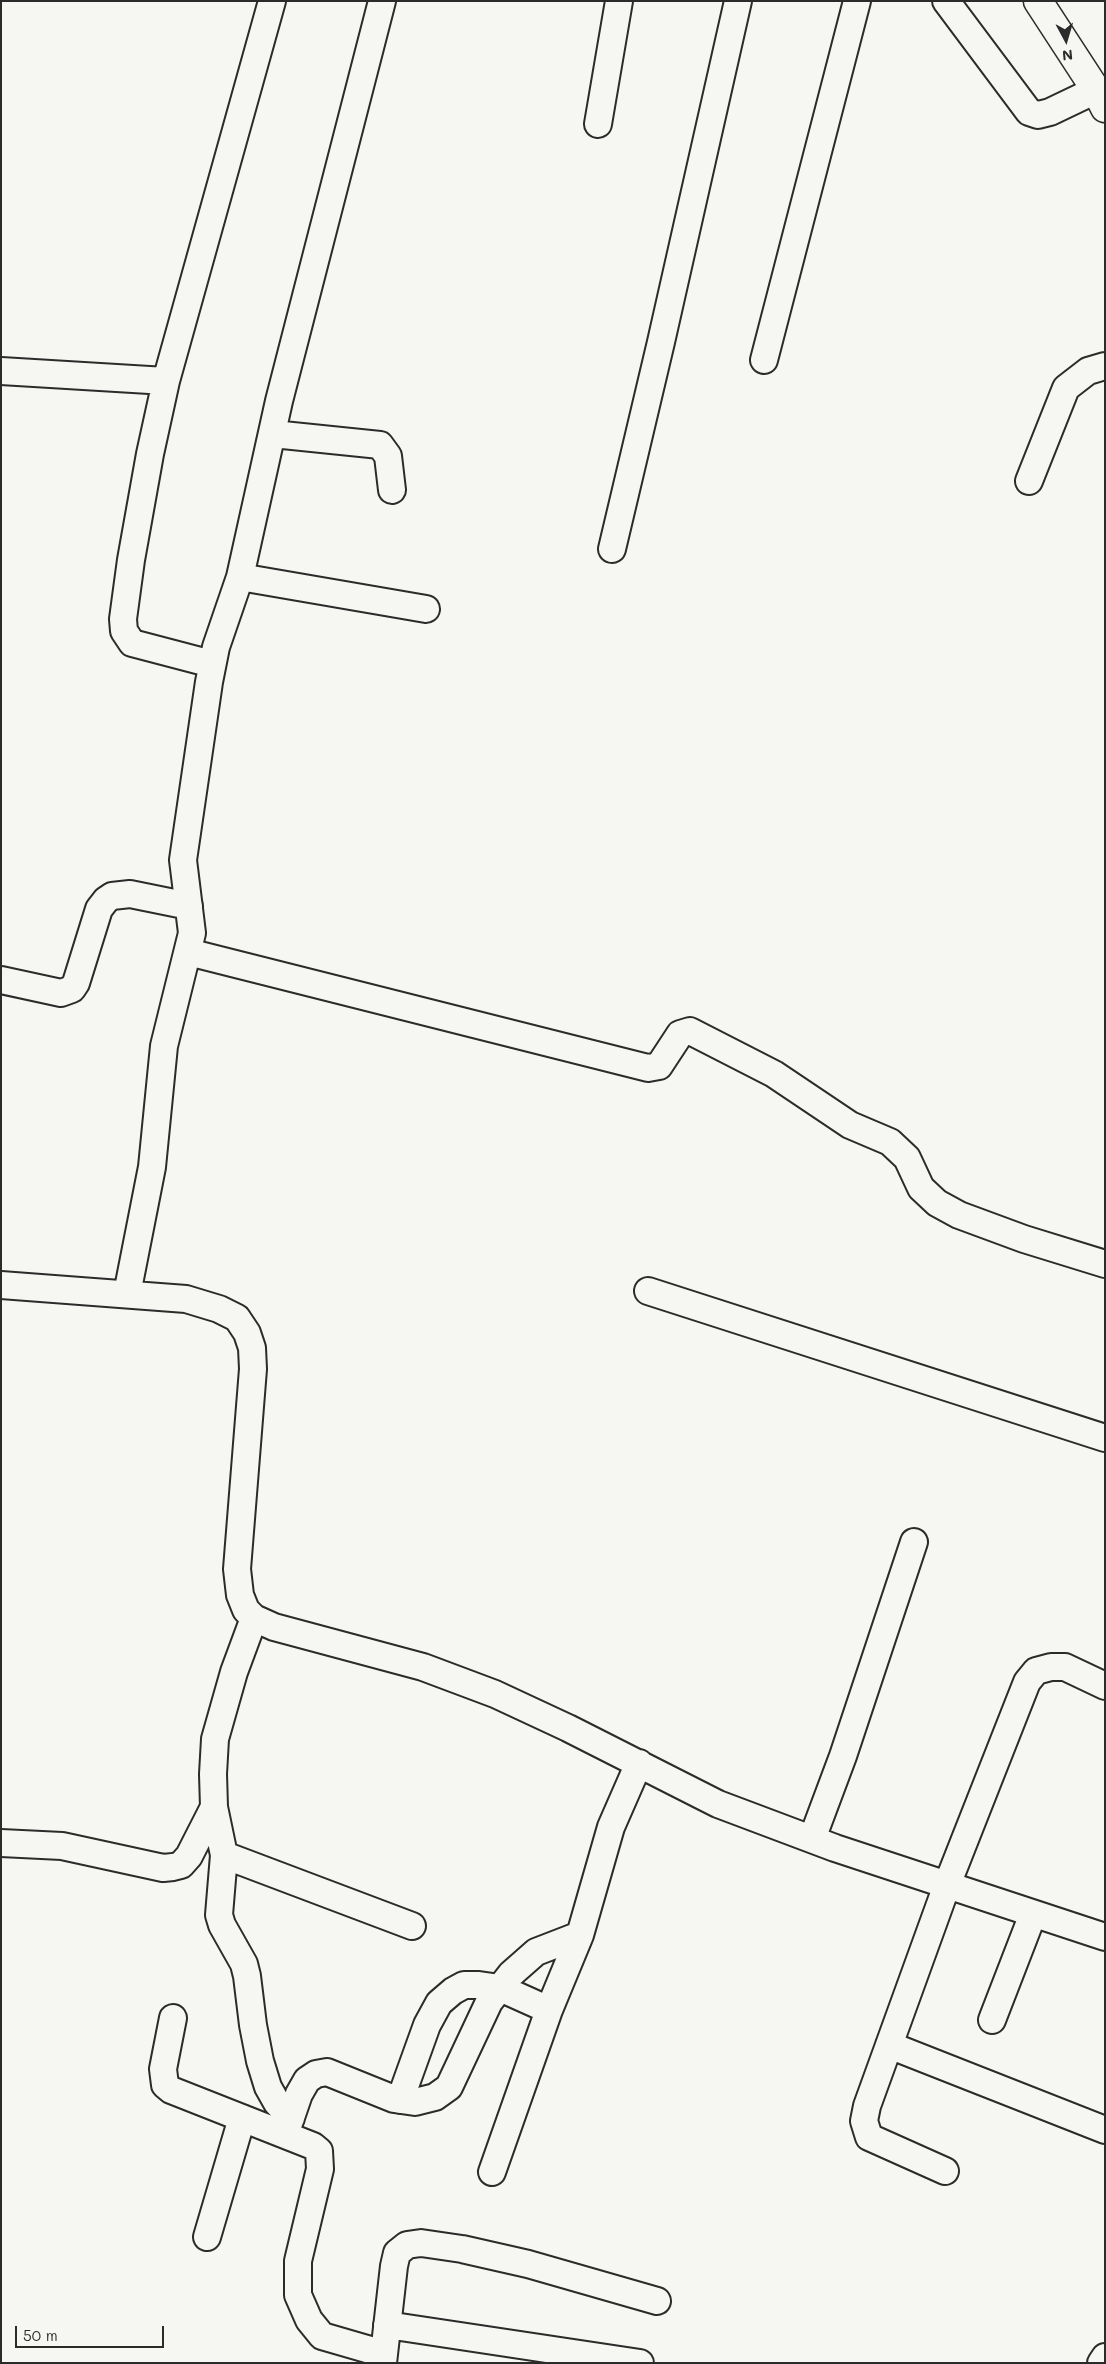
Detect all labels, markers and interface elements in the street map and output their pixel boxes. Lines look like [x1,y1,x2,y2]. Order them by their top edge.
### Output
north arrow [1041,15,1091,65]
text: N [1061,45,1074,65]
scale bar [18,2316,166,2348]
text: 50 m [23,2325,58,2345]

